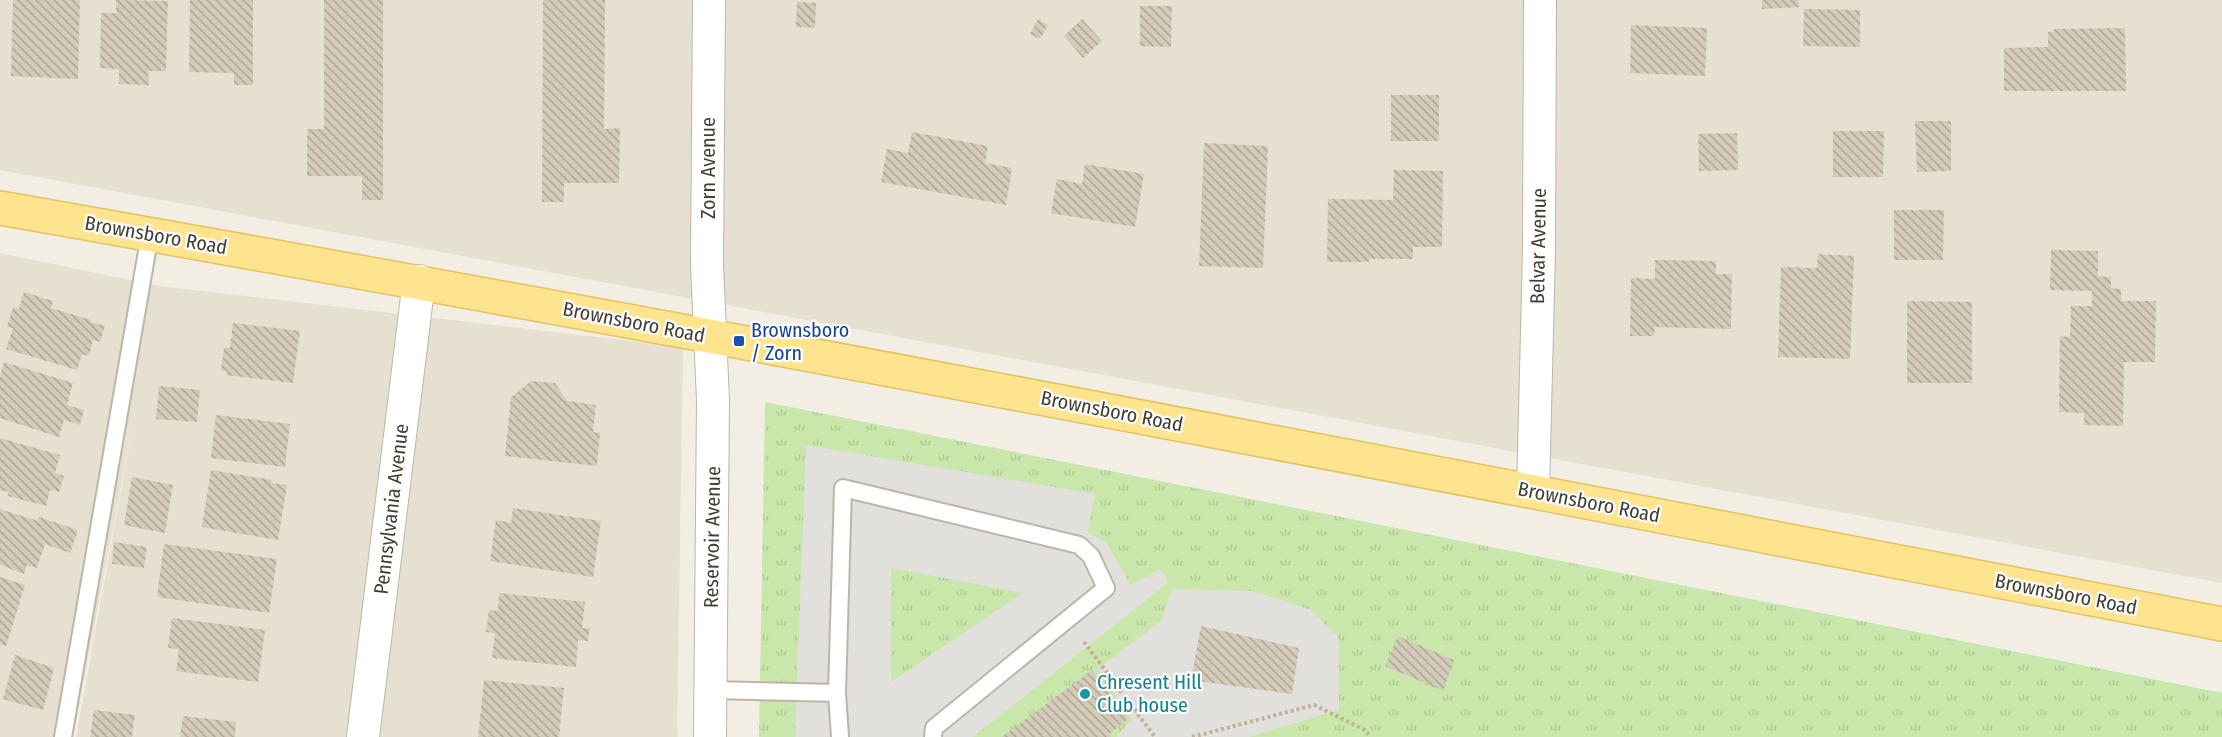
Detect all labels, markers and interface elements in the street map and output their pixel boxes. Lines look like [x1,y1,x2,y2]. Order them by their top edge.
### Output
street label: Zorn Avenue [696,117,720,219]
street label: Belvar Avenue [1525,188,1551,304]
street label: Brownsboro Road [83,211,229,259]
street label: Brownsboro Road [561,296,707,348]
place label: Brownsboro / Zorn [751,318,849,365]
marker: Brownsboro / Zorn [732,334,746,348]
street label: Brownsboro Road [1039,385,1185,437]
street label: Pennsylvania Avenue [369,422,413,596]
street label: Reservoir Avenue [699,466,725,608]
street label: Brownsboro Road [1516,476,1662,528]
street label: Brownsboro Road [1993,568,2139,620]
place label: Chresent Hill Club house [1097,670,1202,717]
marker: Chresent Hill Club house [1078,687,1092,701]

